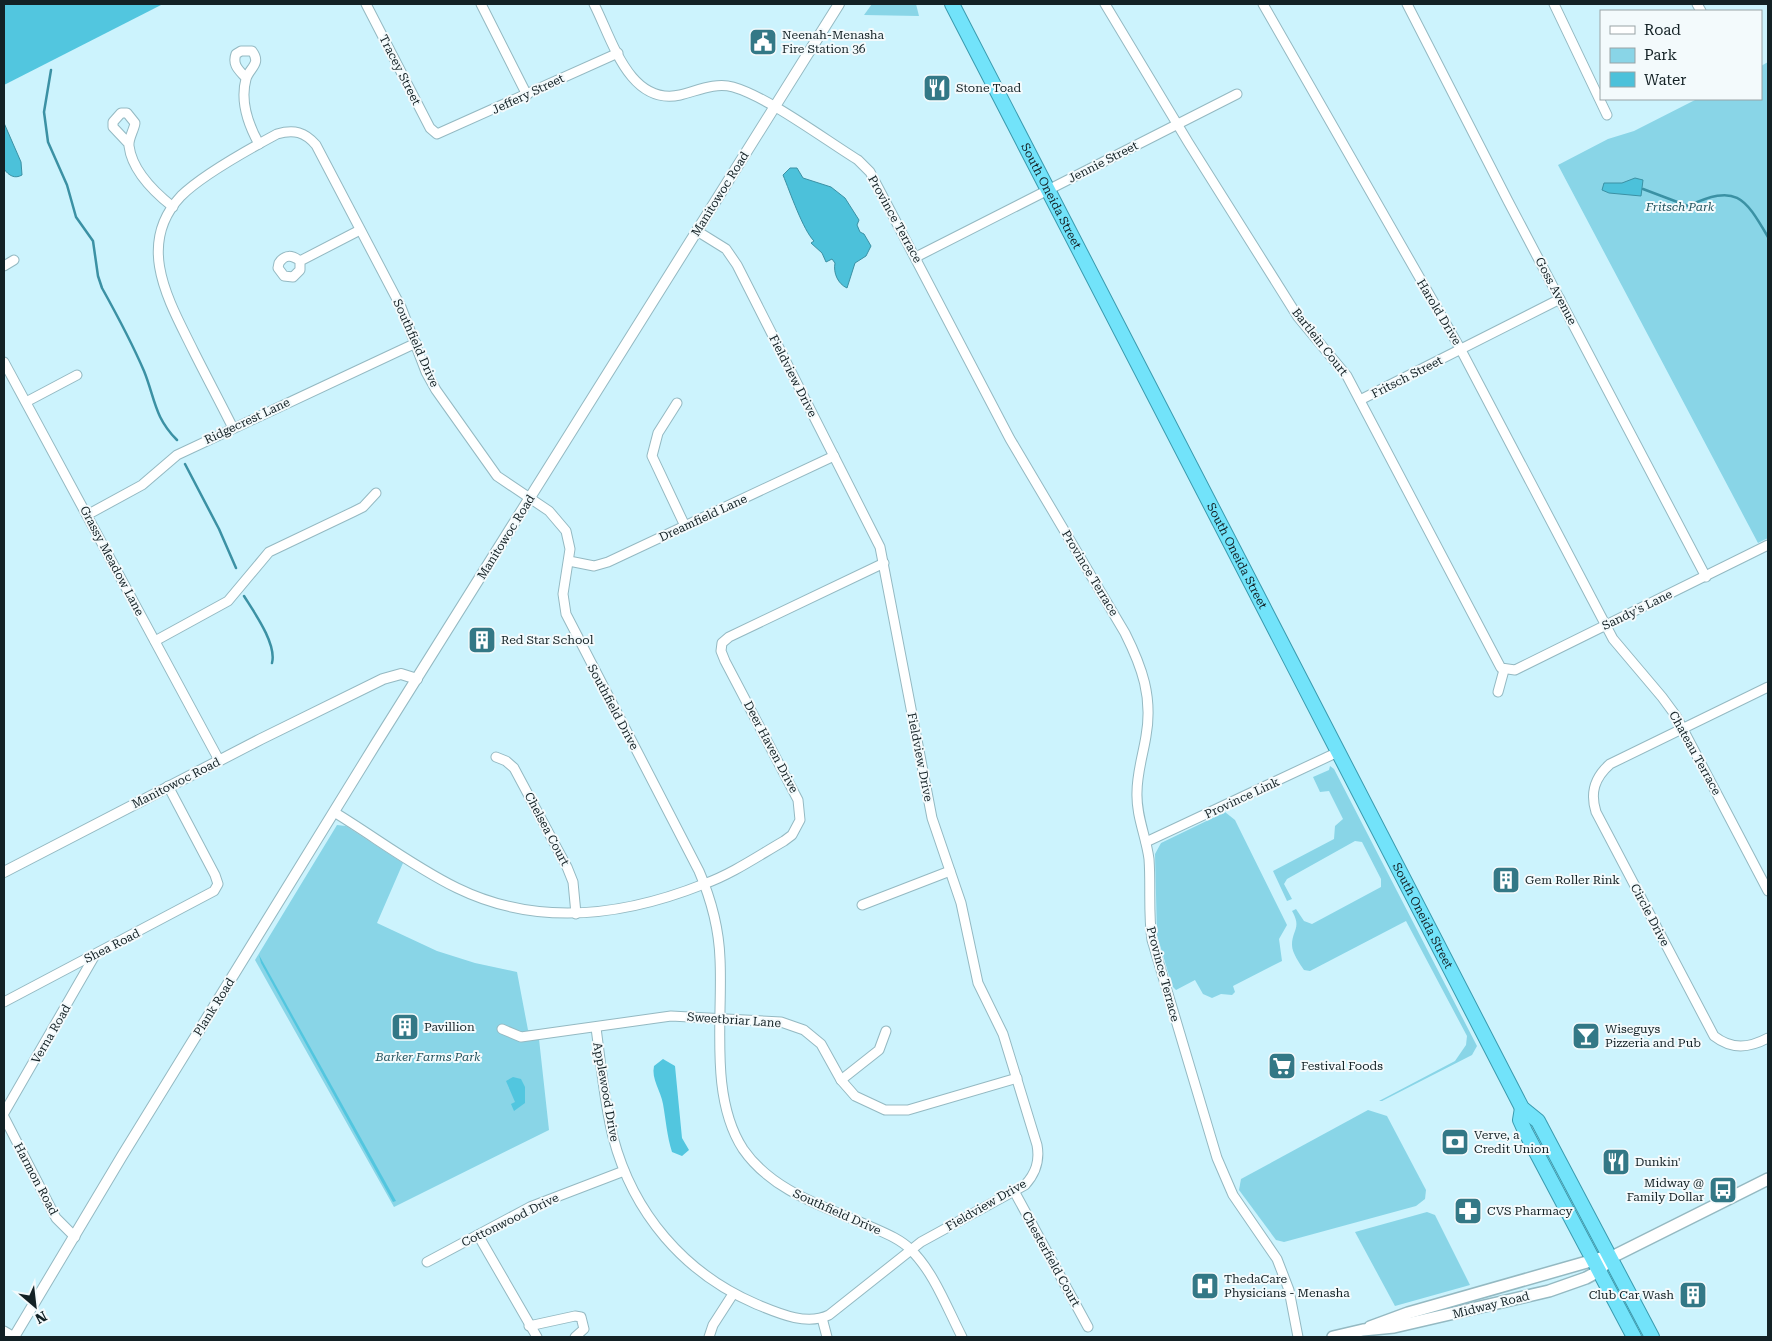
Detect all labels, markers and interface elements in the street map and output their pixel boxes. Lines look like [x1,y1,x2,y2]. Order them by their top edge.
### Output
legend [1600,10,1762,100]
text: Road [1644,21,1681,39]
public building icon: Neenah-Menasha Fire Station 36 [748,27,778,57]
place label: Neenah-Menasha Fire Station 36 [782,28,885,56]
street label: Tracey Street [376,33,424,108]
text: Park [1644,46,1678,64]
street label: Jeffery Street [490,71,567,117]
text: Water [1644,71,1686,89]
restaurant icon: Stone Toad [922,73,952,103]
place label: Stone Toad [956,81,1021,95]
street label: Jennie Street [1066,138,1141,186]
street label: South Oneida Street [1018,141,1084,252]
street label: Manitowoc Road [688,149,752,239]
street label: Province Terrace [865,173,925,266]
park label: Fritsch Park [1645,200,1715,214]
street label: Goss Avenue [1532,255,1580,327]
street label: Harold Drive [1414,277,1464,348]
street label: Southfield Drive [390,297,442,390]
street label: Bartlein Court [1289,305,1351,379]
street label: Fieldview Drive [766,333,820,420]
street label: Fritsch Street [1369,353,1445,401]
street label: Ridgecrest Lane [202,395,292,447]
street label: Dreamfield Lane [657,491,750,545]
street label: Manitowoc Road [474,492,538,582]
street label: South Oneida Street [1204,500,1270,612]
street label: Grassy Meadow Lane [77,504,147,619]
street label: Province Terrace [1059,527,1121,619]
street label: Sandy's Lane [1600,587,1675,633]
building icon: Red Star School [467,625,497,655]
place label: Red Star School [501,633,594,647]
street label: Southfield Drive [585,662,642,753]
street label: Deer Haven Drive [741,699,801,796]
street label: Chateau Terrace [1666,709,1724,798]
street label: Fieldview Drive [905,711,936,803]
street label: Manitowoc Road [130,755,223,811]
street label: Province Link [1202,774,1282,821]
street label: Chelsea Court [522,790,573,869]
street label: South Oneida Street [1390,860,1456,971]
building icon: Gem Roller Rink [1491,865,1521,895]
place label: Gem Roller Rink [1525,873,1620,887]
street label: Circle Drive [1628,881,1673,949]
street label: Province Terrace [1144,925,1183,1023]
street label: Shea Road [82,926,143,966]
street label: Plank Road [191,975,237,1039]
street label: Verna Road [28,1002,74,1066]
street label: Sweetbriar Lane [687,1010,782,1030]
building icon: Pavillion [390,1012,420,1042]
place label: Pavillion [424,1020,475,1034]
bar icon: Wiseguys Pizzeria and Pub [1571,1021,1601,1051]
place label: Wiseguys Pizzeria and Pub [1605,1022,1701,1050]
street label: Applewood Drive [590,1041,622,1143]
park label: Barker Farms Park [374,1050,481,1064]
supermarket icon: Festival Foods [1267,1051,1297,1081]
place label: Festival Foods [1301,1059,1383,1073]
bank icon: Verve, a Credit Union [1440,1127,1470,1157]
place label: Verve, a Credit Union [1474,1128,1549,1156]
street label: Harmon Road [11,1140,61,1218]
restaurant icon: Dunkin' [1601,1147,1631,1177]
place label: Dunkin' [1635,1155,1681,1169]
bus stop icon: Midway @ Family Dollar [1708,1175,1738,1205]
street label: Fieldview Drive [943,1176,1029,1234]
place label: Midway @ Family Dollar [1627,1176,1704,1204]
street label: Southfield Drive [791,1186,884,1238]
street label: Cottonwood Drive [459,1190,561,1250]
pharmacy icon: CVS Pharmacy [1453,1196,1483,1226]
place label: CVS Pharmacy [1487,1204,1574,1218]
street label: Chesterfield Court [1019,1209,1083,1309]
hospital icon: ThedaCare Physicians - Menasha [1190,1271,1220,1301]
place label: ThedaCare Physicians - Menasha [1224,1272,1350,1300]
building icon: Club Car Wash [1678,1280,1708,1310]
north arrow [10,1281,60,1331]
place label: Club Car Wash [1589,1288,1674,1302]
street label: Midway Road [1451,1289,1531,1321]
text: N [32,1308,50,1327]

